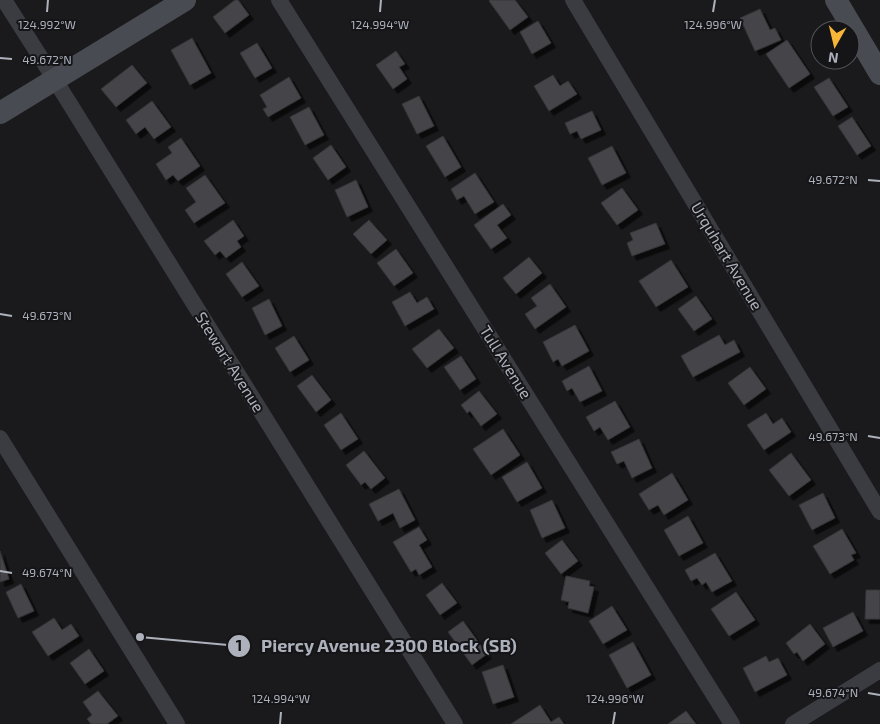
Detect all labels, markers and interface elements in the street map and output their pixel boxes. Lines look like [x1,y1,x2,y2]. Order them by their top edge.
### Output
text: 124.992°W [18,17,76,31]
text: 124.994°W [351,17,409,31]
text: 124.996°W [684,17,742,31]
north arrow [810,20,860,70]
text: N [827,49,839,67]
text: 49.672°N [22,52,72,66]
text: 49.672°N [808,172,858,186]
street label: Urquhart Avenue [688,198,767,313]
text: 49.673°N [22,308,72,322]
street label: Stewart Avenue [192,308,269,415]
street label: Tull Avenue [476,322,536,402]
text: 49.673°N [808,429,858,443]
text: 49.674°N [22,565,72,579]
callout: Piercy Avenue 2300 Block (SB) [226,629,528,662]
text: Piercy Avenue 2300 Block (SB) [261,634,517,656]
text: 1 [236,636,242,654]
text: 49.674°N [808,685,858,699]
text: 124.994°W [252,691,310,705]
text: 124.996°W [586,691,644,705]

